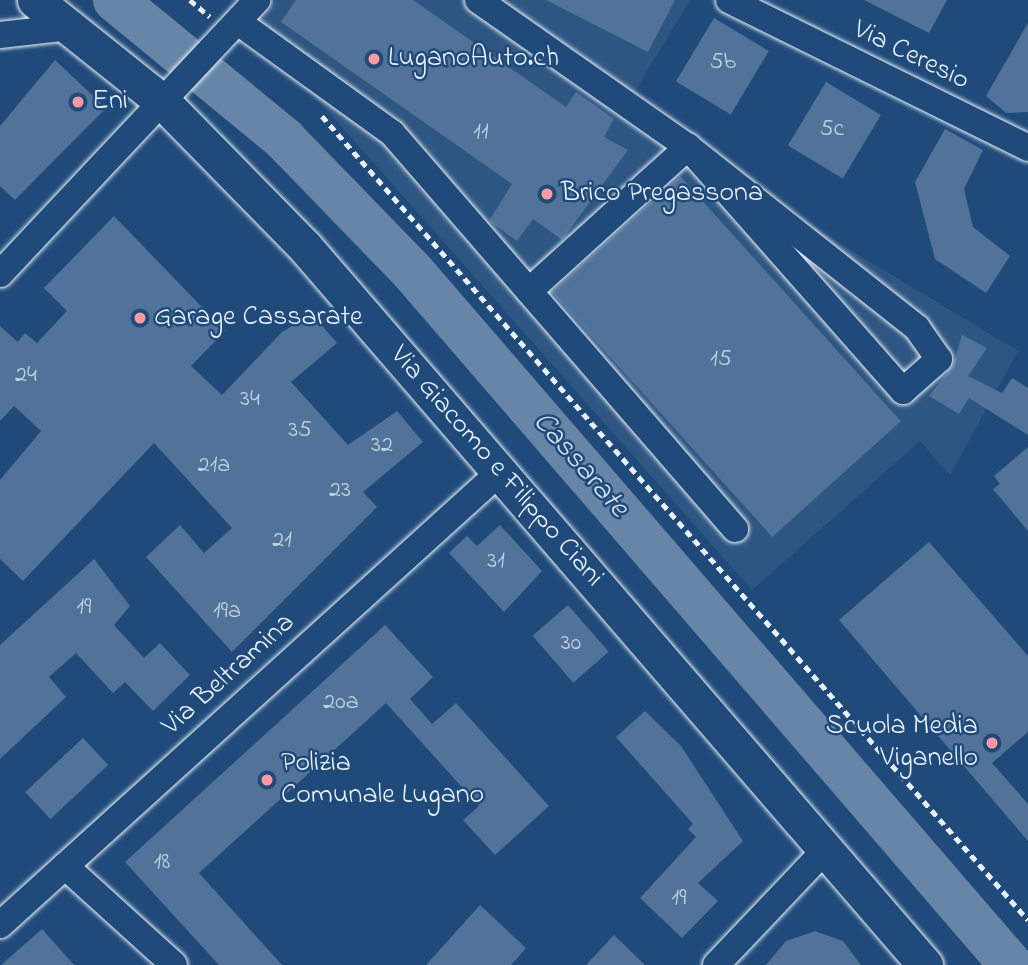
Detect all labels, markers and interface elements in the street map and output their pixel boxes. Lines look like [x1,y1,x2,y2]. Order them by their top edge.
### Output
street label: Via Ceresio [848,14,974,98]
place label: LuganoAuto.ch [388,42,559,76]
house number: 5b [710,49,736,77]
marker: LuganoAuto.ch [366,51,382,67]
place label: Eni [92,85,128,119]
marker: Eni [70,94,86,110]
house number: 5c [820,116,844,144]
house number: 11 [473,119,489,147]
place label: Brico Pregassona [561,177,763,211]
marker: Brico Pregassona [539,186,555,202]
place label: Garage Cassarate [154,301,362,335]
marker: Garage Cassarate [132,310,148,326]
street label: Via Giacomo e Filippo Ciani [382,340,610,594]
house number: 15 [710,346,732,374]
house number: 24 [15,362,37,390]
house number: 34 [240,386,260,414]
water label: Cassarate [524,405,636,525]
house number: 35 [288,417,312,445]
house number: 32 [371,432,393,460]
house number: 21a [198,452,230,480]
house number: 23 [329,477,351,505]
house number: 21 [272,527,292,555]
house number: 31 [487,548,505,576]
house number: 19 [77,594,91,622]
house number: 19a [213,598,241,626]
street label: Via Beltramina [156,607,302,743]
house number: 30 [561,630,581,658]
house number: 20a [323,689,359,717]
place label: Scuola Media Viganello [826,710,978,776]
marker: Scuola Media Viganello [984,735,1000,751]
place label: Polizia Comunale Lugano [281,747,484,813]
marker: Polizia Comunale Lugano [259,772,275,788]
house number: 18 [154,849,170,877]
house number: 19 [672,885,686,913]

